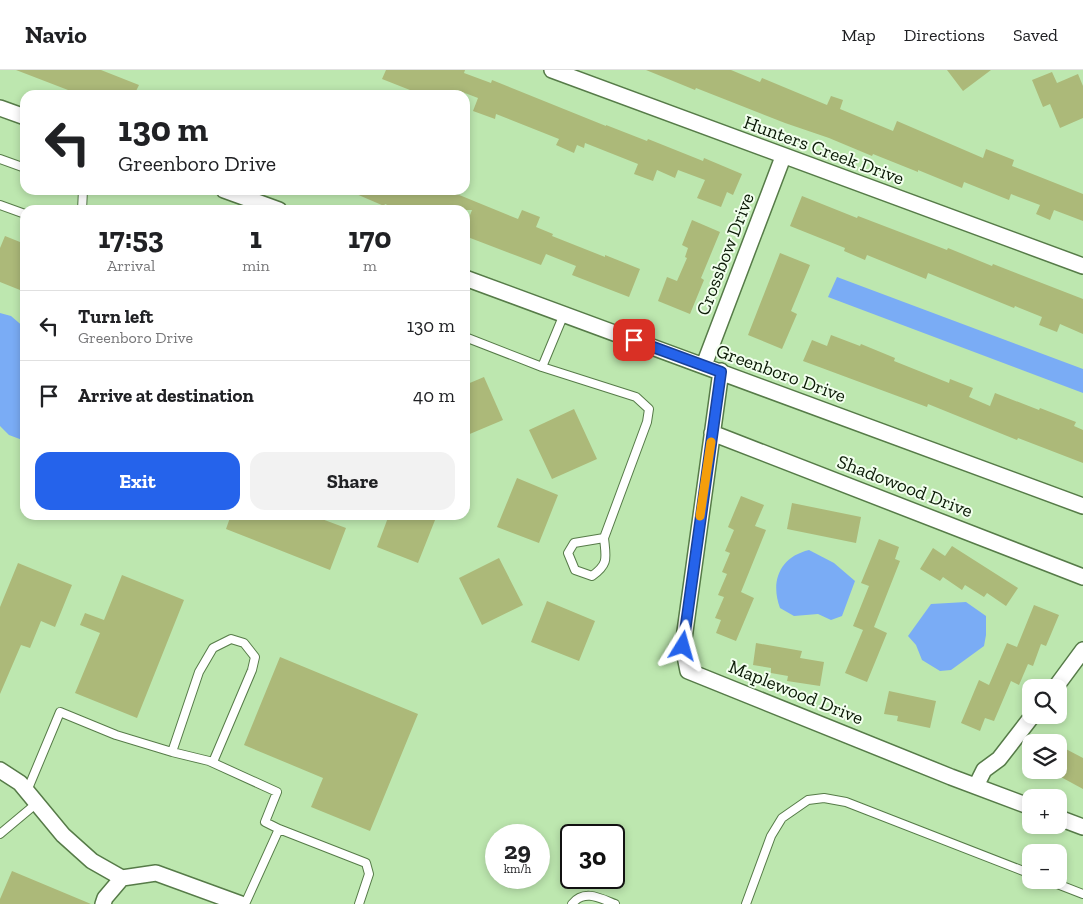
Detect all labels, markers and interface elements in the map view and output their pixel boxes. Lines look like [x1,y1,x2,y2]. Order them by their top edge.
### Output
text: Navio [25,20,87,49]
text: Map [841,24,876,46]
text: Directions [904,24,985,46]
text: Saved [1013,24,1058,46]
text: 130 m [118,108,208,150]
icon: left [35,110,100,175]
street label: Hunters Creek Drive [741,110,907,190]
text: Greenboro Drive [118,150,276,177]
street label: Crossbow Drive [691,189,759,319]
text: 17:53 [98,220,164,256]
text: 1 [250,220,262,256]
text: 170 [348,220,392,256]
text: Arrival [107,256,155,275]
text: min [242,256,270,275]
text: m [363,256,377,275]
text: Turn left [78,305,153,328]
icon: left [35,312,63,340]
text: 130 m [407,314,455,337]
pin [613,319,655,361]
icon: arrive [620,326,648,354]
text: Greenboro Drive [78,328,193,347]
street label: Greenboro Drive [713,339,849,407]
icon: arrive [35,382,63,410]
text: Arrive at destination [78,384,254,407]
text: 40 m [413,384,455,407]
street label: Shadowood Drive [834,450,976,522]
button: Exit [35,452,240,510]
button: Share [250,452,455,510]
position arrow [656,619,708,671]
street label: Maplewood Drive [725,654,867,730]
map controls [1022,679,1067,889]
button: search [1022,679,1067,724]
button: layers [1022,734,1067,779]
button: + [1022,789,1067,834]
speed limit sign: 30 [560,824,625,889]
text: 29 [504,835,531,865]
button: − [1022,844,1067,889]
text: km/h [504,862,531,876]

